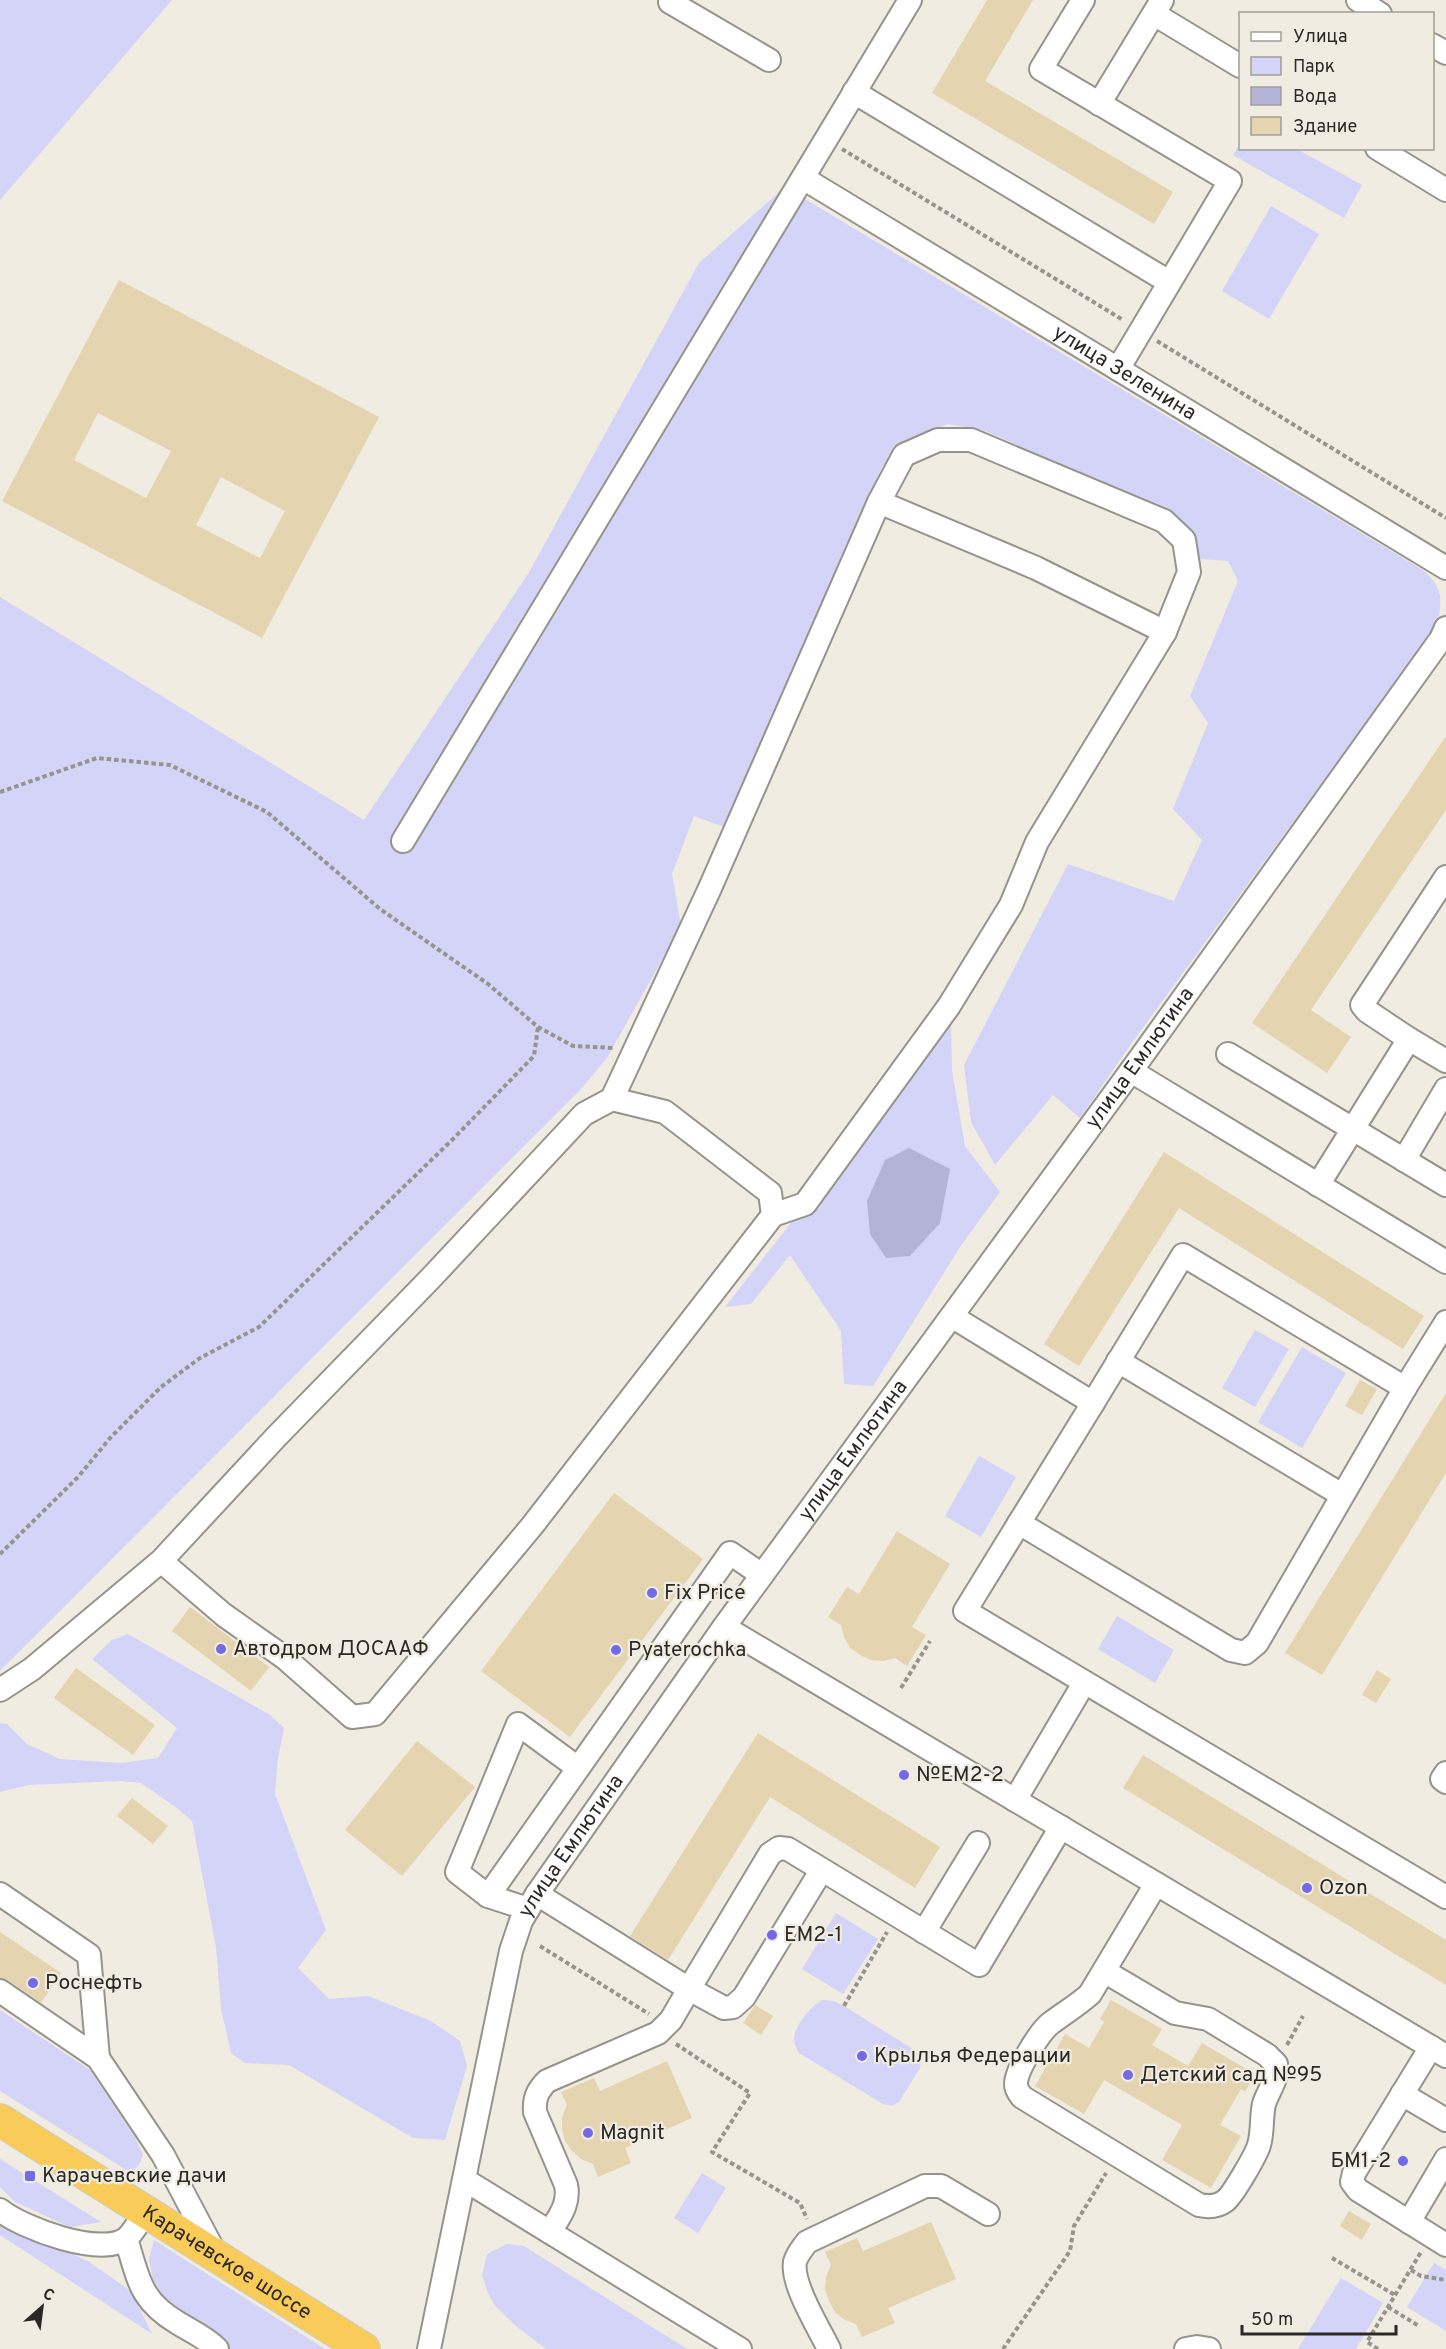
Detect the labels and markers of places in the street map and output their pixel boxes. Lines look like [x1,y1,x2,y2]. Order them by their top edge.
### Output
place label: Fix Price [664,1580,746,1607]
marker: Fix Price [645,1586,659,1600]
place label: Автодром ДОСААФ [233,1636,429,1663]
place label: Pyaterochka [628,1637,746,1664]
marker: Автодром ДОСААФ [214,1642,228,1656]
marker: Pyaterochka [609,1643,623,1657]
place label: №ЕМ2-2 [916,1762,1004,1789]
marker: №ЕМ2-2 [897,1768,911,1782]
place label: Ozon [1319,1875,1368,1902]
marker: Ozon [1300,1881,1314,1895]
place label: ЕМ2-1 [784,1922,842,1949]
marker: ЕМ2-1 [765,1928,779,1942]
place label: Роснефть [45,1970,143,1997]
marker: Роснефть [26,1976,40,1990]
place label: Крылья Федерации [874,2043,1071,2070]
marker: Крылья Федерации [855,2049,869,2063]
place label: Детский сад №95 [1140,2062,1322,2089]
marker: Детский сад №95 [1121,2068,1135,2082]
place label: Magnit [600,2120,665,2147]
marker: Magnit [581,2126,595,2140]
place label: БМ1-2 [1330,2148,1391,2175]
marker: БМ1-2 [1396,2154,1410,2168]
place label: Карачевские дачи [42,2163,227,2190]
marker: Карачевские дачи [23,2169,37,2183]

